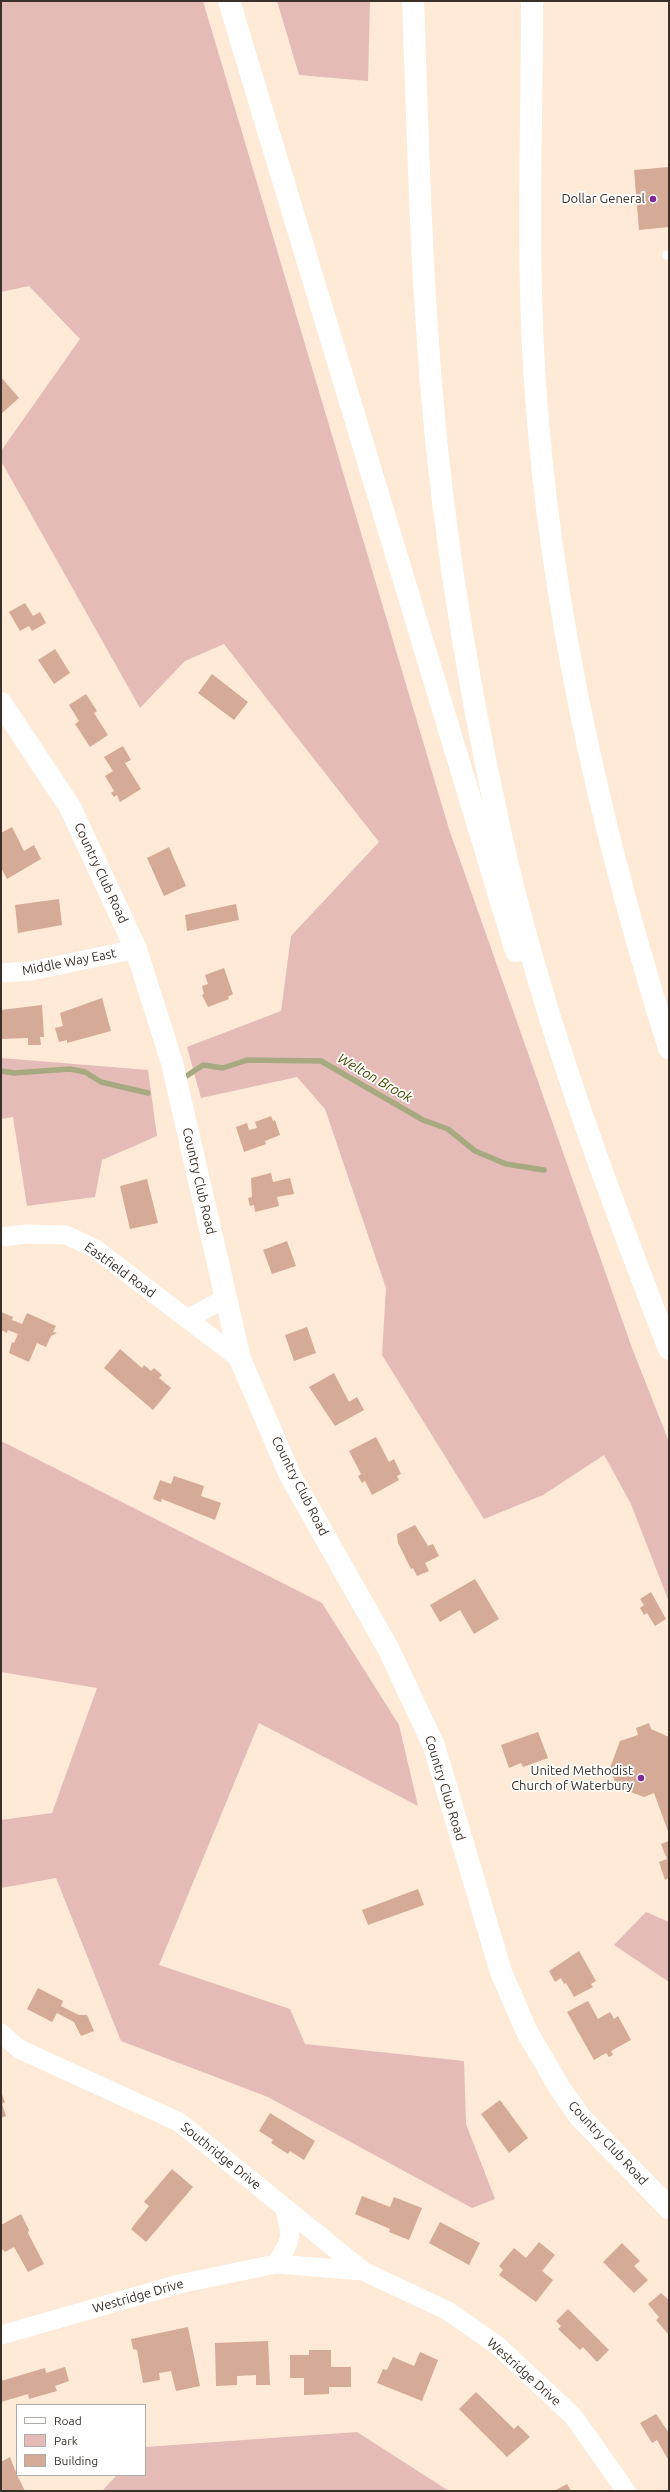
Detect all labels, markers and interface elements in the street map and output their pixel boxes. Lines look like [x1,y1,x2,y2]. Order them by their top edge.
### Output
place label: Dollar General [561,191,645,207]
marker: Dollar General [648,194,658,204]
street label: Country Club Road [71,820,131,926]
street label: Middle Way East [21,945,117,979]
water label: Welton Brook [335,1050,415,1106]
street label: Country Club Road [179,1126,219,1236]
street label: Eastfield Road [81,1239,159,1301]
street label: Country Club Road [268,1434,332,1538]
street label: Country Club Road [422,1733,468,1843]
place label: United Methodist Church of Waterbury [511,1763,633,1794]
marker: United Methodist Church of Waterbury [636,1773,646,1783]
street label: Country Club Road [565,2098,651,2188]
street label: Southridge Drive [178,2119,264,2193]
street label: Westridge Drive [91,2276,185,2316]
street label: Westridge Drive [484,2335,564,2409]
legend [16,2404,146,2476]
text: Road [54,2414,82,2427]
text: Park [54,2434,78,2447]
text: Building [54,2454,98,2467]

